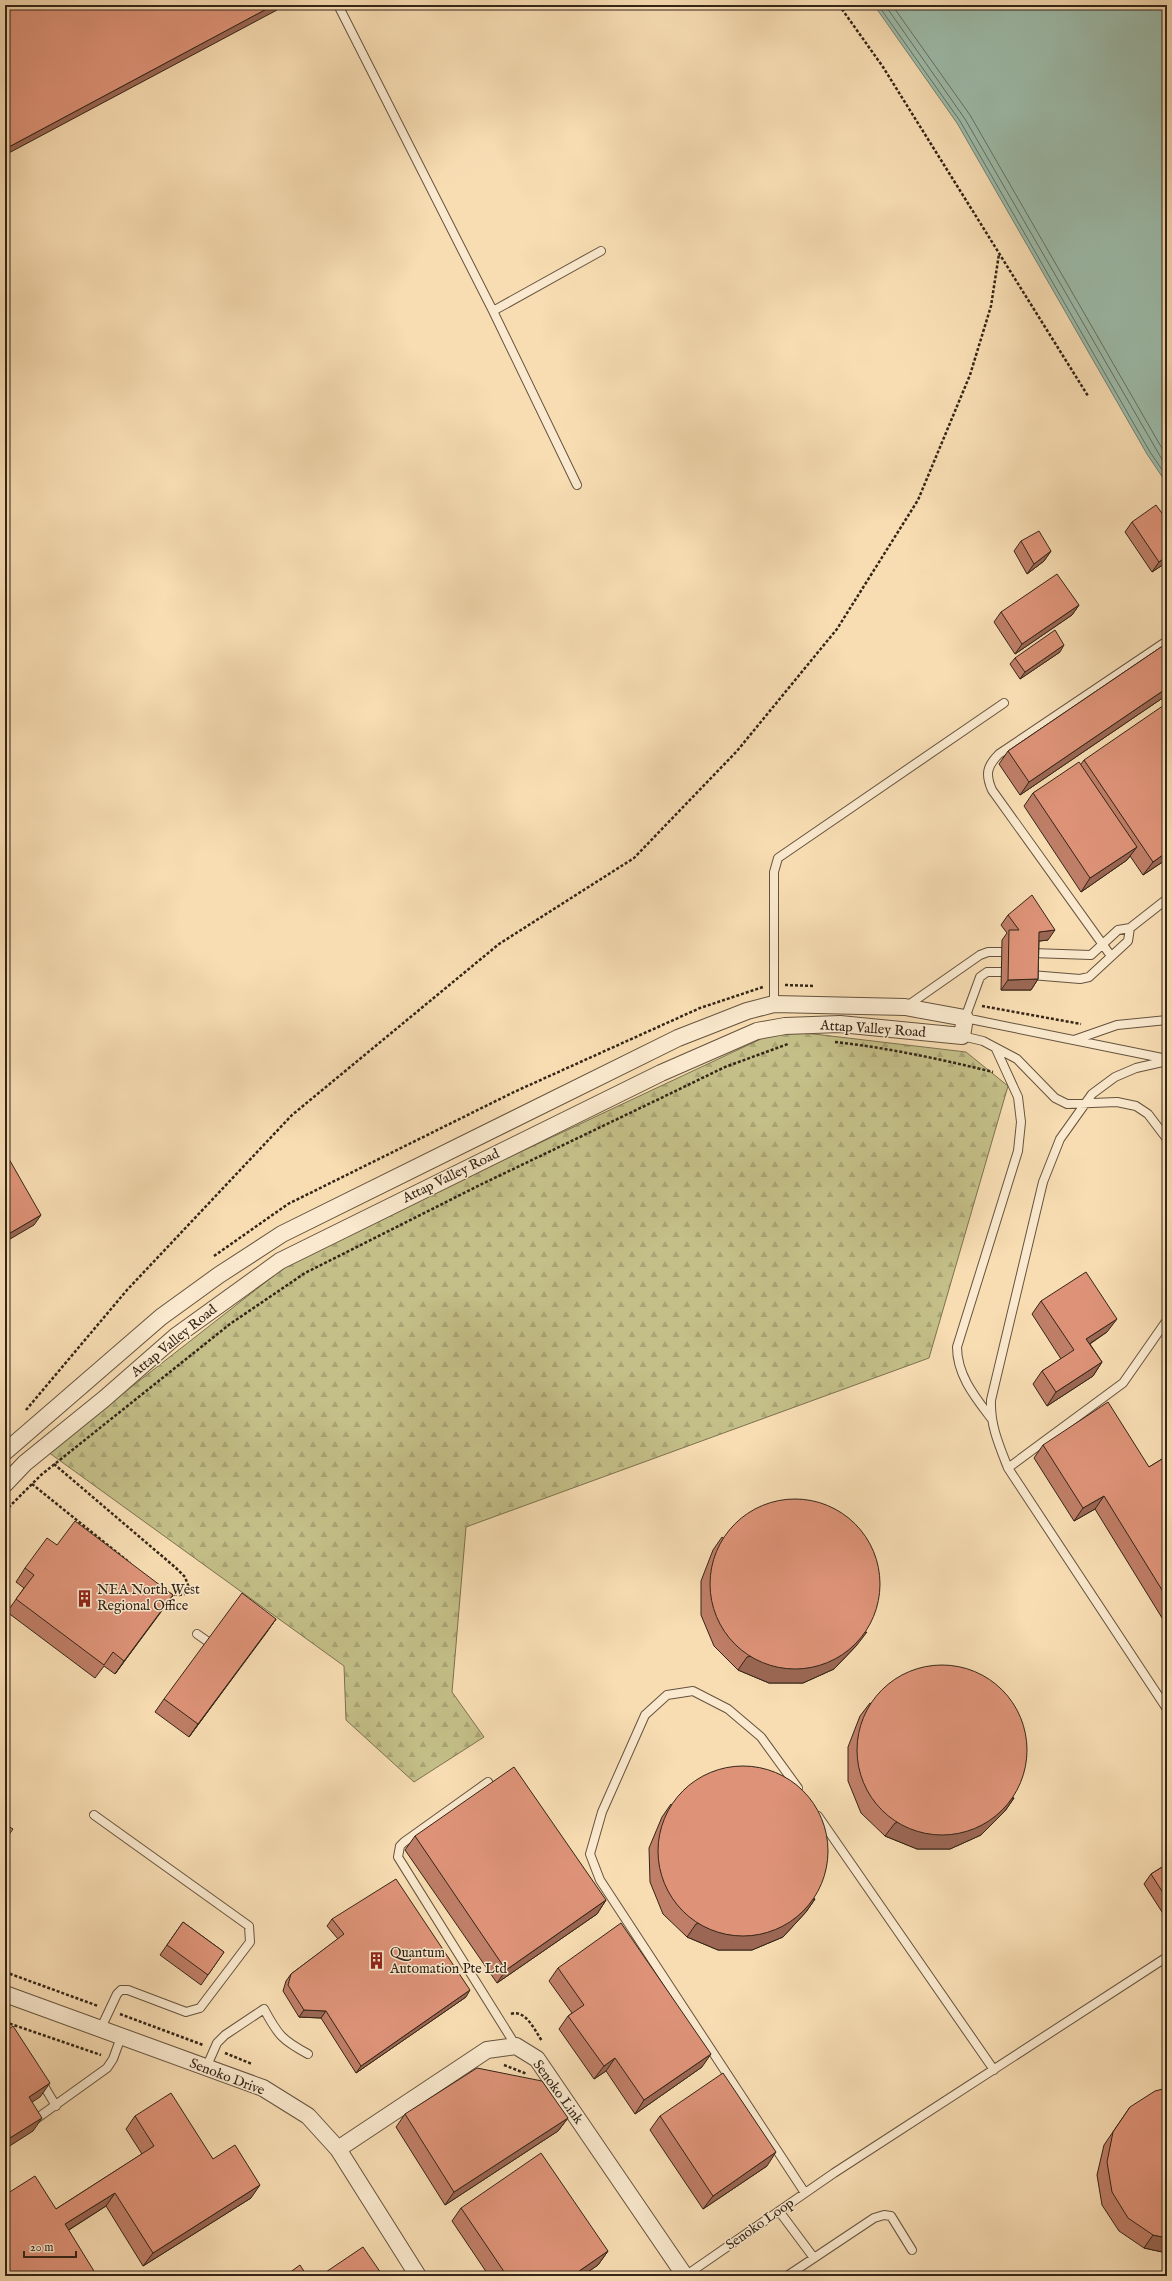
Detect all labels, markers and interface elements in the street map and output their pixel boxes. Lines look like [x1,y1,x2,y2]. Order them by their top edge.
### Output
street label: Attap Valley Road [819,1016,927,1042]
street label: Attap Valley Road [399,1145,503,1208]
street label: Attap Valley Road [126,1300,221,1382]
place label: NEA North West Regional Office [97,1581,200,1615]
building icon: NEA North West Regional Office [74,1588,94,1608]
place label: Quantum Automation Pte Ltd [389,1944,508,1978]
building icon: Quantum Automation Pte Ltd [367,1951,387,1971]
street label: Senoko Drive [187,2054,268,2100]
street label: Senoko Link [529,2056,588,2128]
street label: Senoko Loop [722,2194,798,2254]
scale bar [24,2233,76,2259]
text: 20 m [30,2240,53,2255]

